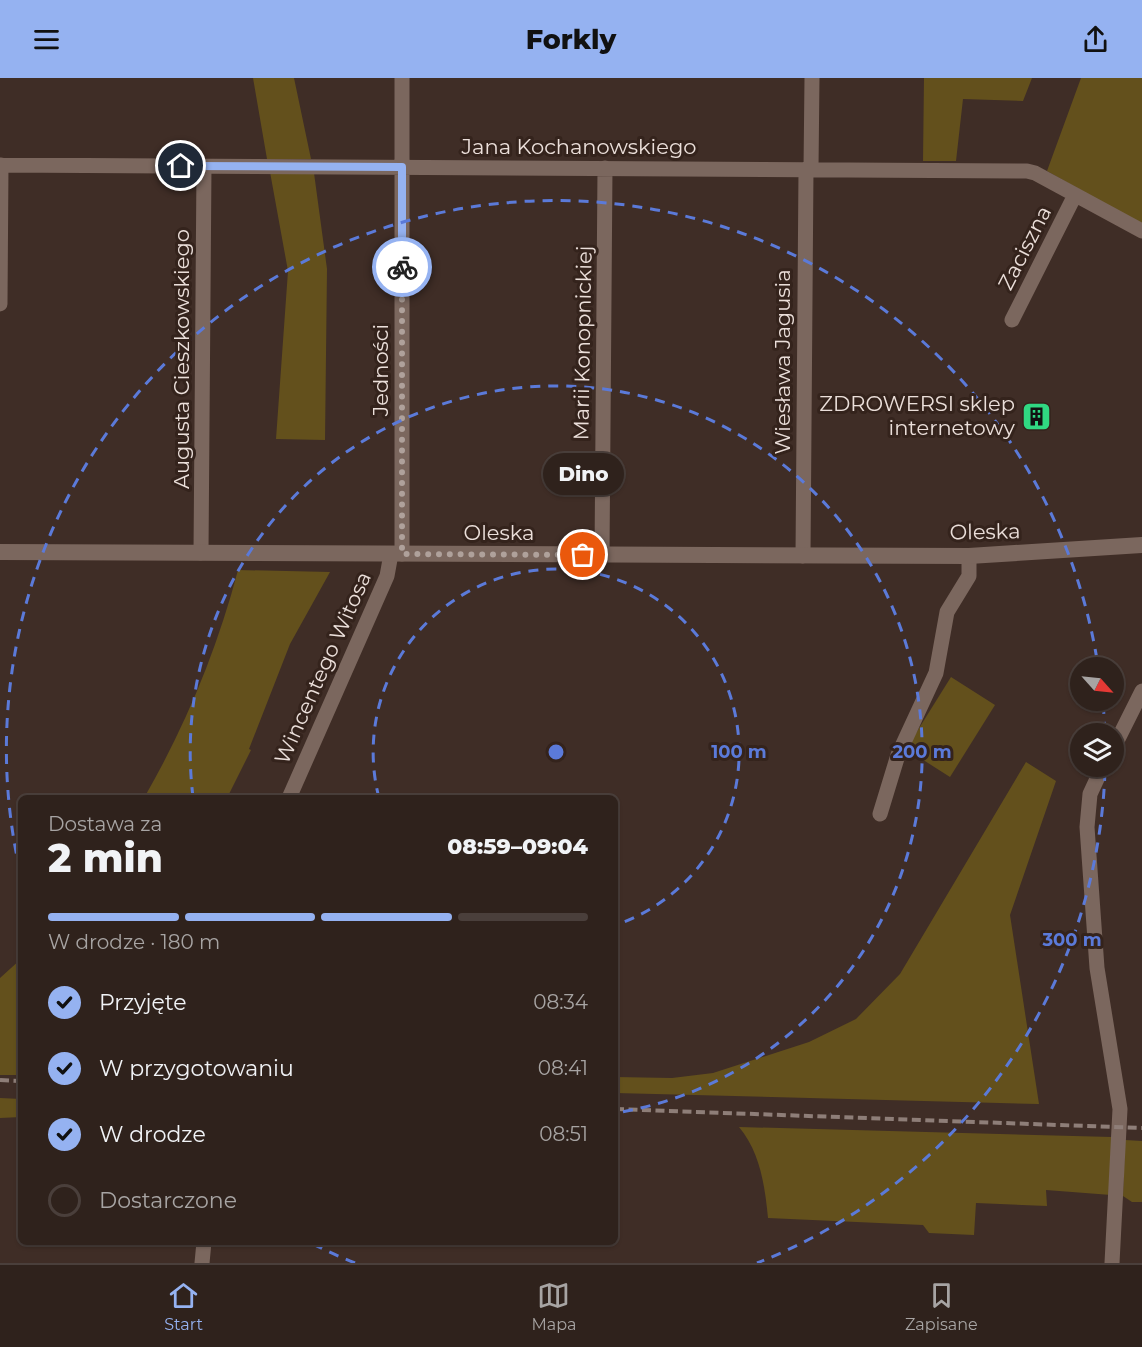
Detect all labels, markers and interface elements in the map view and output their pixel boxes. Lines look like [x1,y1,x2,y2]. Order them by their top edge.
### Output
icon: menu [30,23,63,56]
text: Forkly [526,23,616,56]
icon: share [1079,23,1112,56]
street label: Jana Kochanowskiego [461,134,696,159]
pin [155,140,206,191]
icon: home [164,149,197,182]
street label: Zaciszna [993,202,1056,294]
street label: Augusta Cieszkowskiego [169,229,194,489]
courier [372,237,432,297]
street label: Marii Konopnickiej [568,245,597,441]
icon: bike [386,251,419,284]
street label: Wiesława Jagusia [770,269,795,455]
street label: Jedności [368,324,393,417]
place label: ZDROWERSI sklep internetowy [819,391,1016,440]
building icon: ZDROWERSI sklep internetowy [1020,400,1052,432]
callout: Dino [542,453,624,495]
text: Dino [558,462,609,486]
street label: Oleska [949,518,1021,545]
street label: Oleska [464,520,534,545]
pin [557,529,608,580]
icon: bag [566,538,599,571]
street label: Wincentego Witosa [269,568,376,768]
north arrow [1070,657,1124,711]
map controls [1070,657,1124,777]
button: layers [1070,723,1124,777]
text: 100 m [711,741,767,763]
text: 200 m [892,741,952,763]
centre of rings [546,742,566,762]
text: Dostawa za [48,812,162,836]
text: 08:59–09:04 [447,833,588,860]
text: 2 min [48,834,163,882]
text: 300 m [1041,929,1102,951]
text: W drodze · 180 m [48,930,220,954]
icon: check [48,986,81,1019]
text: Przyjęte [99,989,187,1016]
text: 08:34 [533,990,588,1014]
icon: check [48,1052,81,1085]
text: W przygotowaniu [99,1055,294,1082]
text: 08:41 [538,1056,588,1080]
icon: check [48,1118,81,1151]
text: W drodze [99,1121,206,1148]
text: 08:51 [539,1122,588,1146]
text: Dostarczone [99,1187,237,1214]
tab: Start [164,1279,203,1334]
tab: Mapa [531,1279,576,1334]
tab: Zapisane [905,1279,978,1334]

